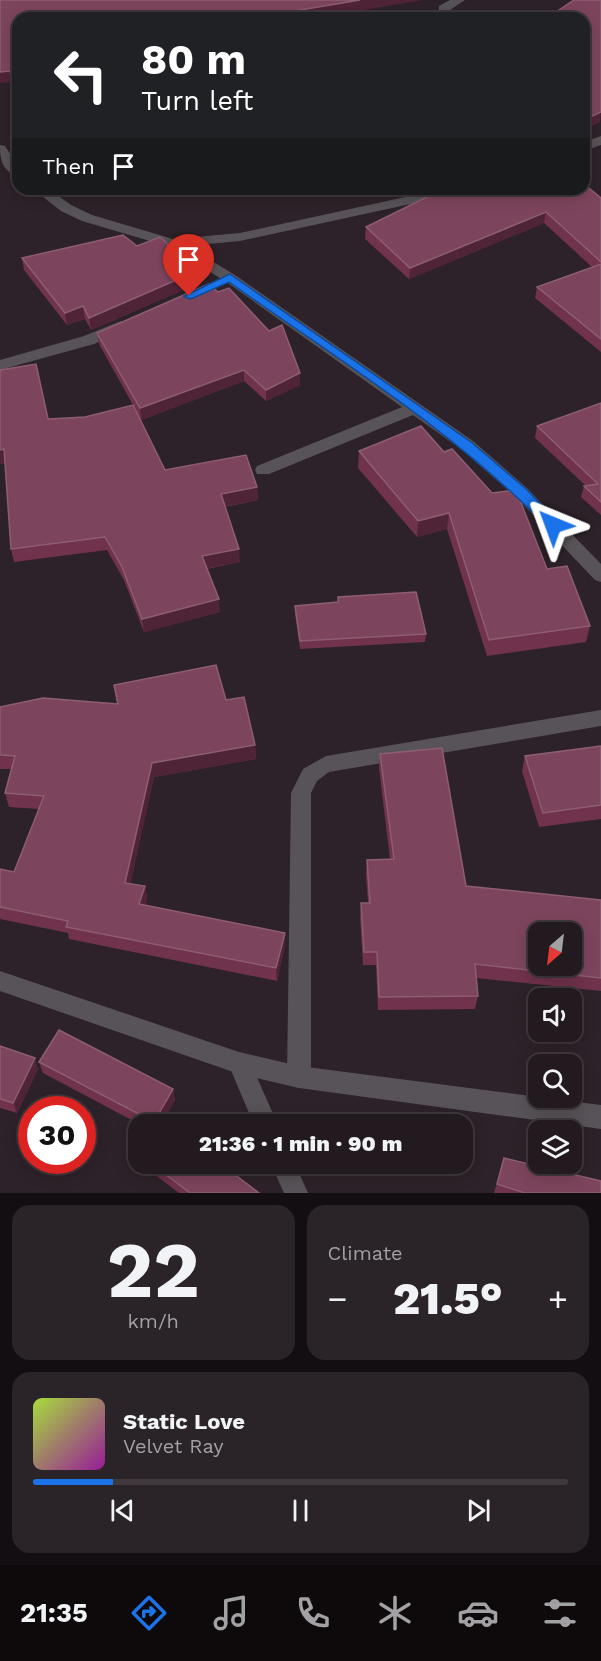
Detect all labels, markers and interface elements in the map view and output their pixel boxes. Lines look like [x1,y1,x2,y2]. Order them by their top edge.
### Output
text: 80 m [141,35,246,84]
icon: left [42,36,120,114]
text: Turn left [141,85,253,117]
icon: arrive [107,150,140,183]
text: Then [42,154,95,179]
pin [163,234,214,296]
icon: arrive [172,243,205,276]
position arrow [521,493,585,557]
north arrow [528,922,582,976]
map controls [528,922,582,1174]
button: sound [528,988,582,1042]
button: search [528,1054,582,1108]
speed limit sign: 30 [18,1096,96,1174]
button: layers [528,1120,582,1174]
text: 21:36 · 1 min · 90 m [199,1131,402,1156]
text: 22 [107,1224,200,1316]
text: Climate [328,1241,403,1265]
text: 21.5° [393,1272,503,1325]
text: − [328,1279,347,1318]
text: + [548,1279,568,1318]
text: km/h [127,1309,179,1333]
text: Static Love [123,1409,245,1434]
text: Velvet Ray [123,1434,224,1458]
icon: previous [106,1494,139,1527]
icon: pause [284,1494,317,1527]
icon: next [462,1494,495,1527]
icon: directions [128,1592,170,1634]
icon: music [210,1592,252,1634]
icon: phone [292,1592,334,1634]
icon: climate [374,1592,416,1634]
icon: car [457,1592,499,1634]
icon: filters [539,1592,581,1634]
text: 21:35 [20,1597,88,1629]

